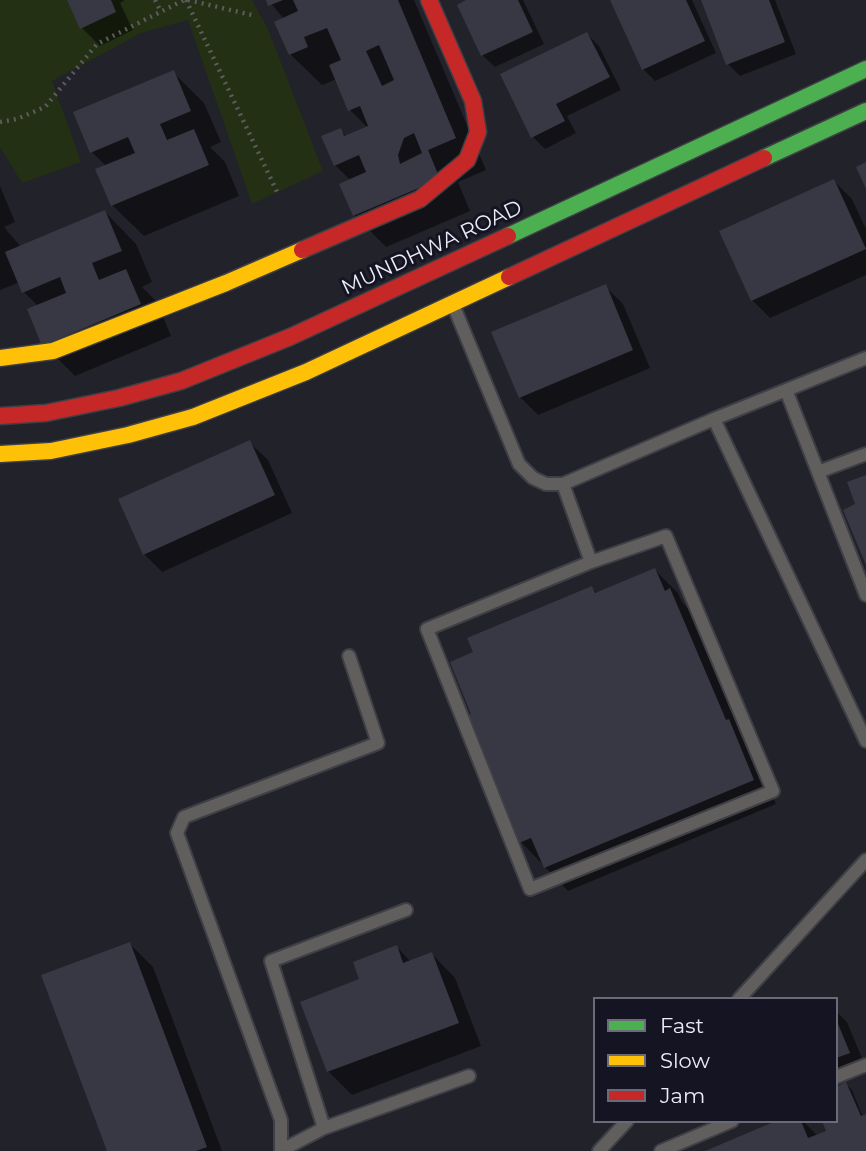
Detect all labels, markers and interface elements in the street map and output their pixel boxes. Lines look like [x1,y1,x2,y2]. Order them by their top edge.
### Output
street label: MUNDHWA ROAD [338,195,526,301]
legend [593,997,838,1123]
text: Fast [660,1013,704,1038]
text: Slow [660,1048,710,1073]
text: Jam [660,1083,705,1108]

